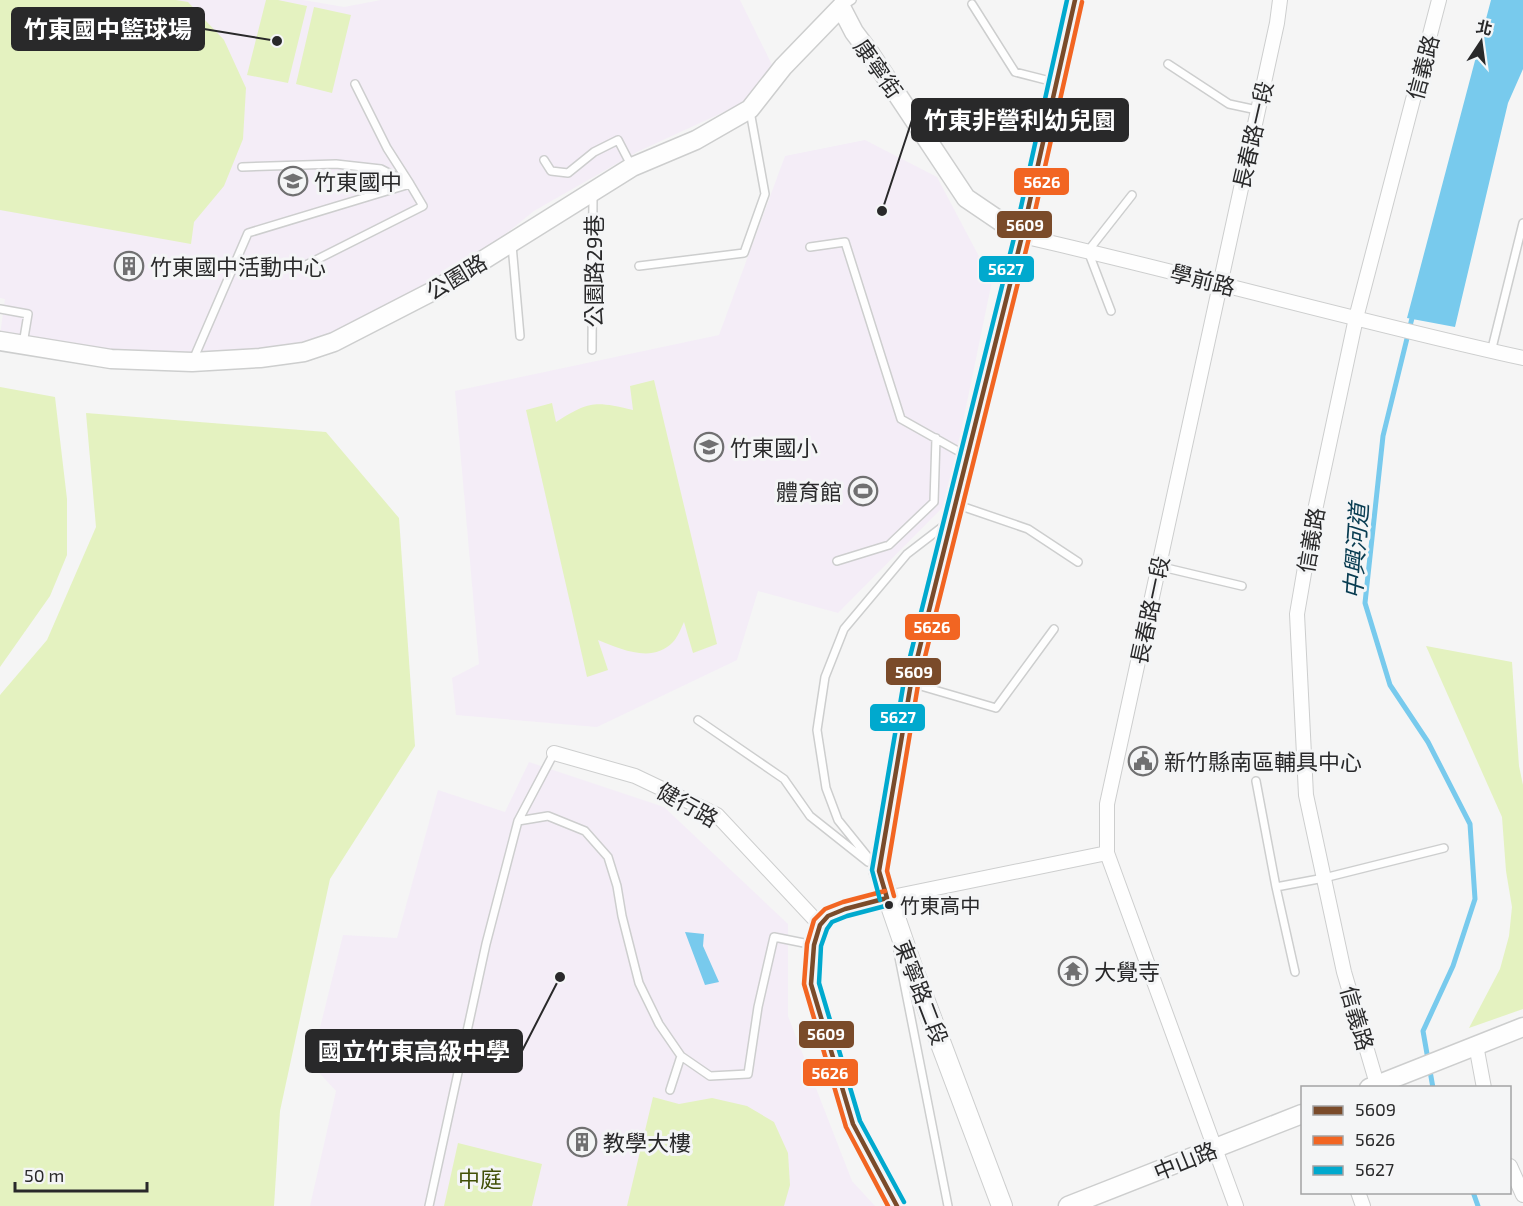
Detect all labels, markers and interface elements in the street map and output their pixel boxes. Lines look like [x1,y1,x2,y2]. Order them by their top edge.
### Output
callout: 竹東國中籃球場 [12,8,204,50]
north arrow [1451,12,1511,72]
text: 竹東國中籃球場 [24,14,192,43]
text: 北 [1475,16,1494,38]
street label: 信義路 [1401,32,1443,102]
street label: 康寧街 [849,34,909,102]
street label: 長春路一段 [1227,78,1277,192]
callout: 竹東非營利幼兒園 [912,99,1128,141]
text: 竹東非營利幼兒園 [924,105,1116,134]
school or university icon: 竹東國中 [277,165,309,197]
line badge: 5626 [1013,167,1070,196]
place label: 竹東國中 [314,168,402,194]
text: 5626 [1023,172,1061,191]
line badge: 5609 [996,210,1053,239]
street label: 公園路29巷 [580,215,606,327]
text: 5609 [1006,215,1044,234]
street label: 公園路 [421,248,491,304]
building icon: 竹東國中活動中心 [113,250,145,282]
place label: 竹東國中活動中心 [150,253,326,279]
line badge: 5627 [978,255,1035,283]
street label: 學前路 [1168,258,1238,300]
text: 5627 [988,259,1025,278]
school or university icon: 竹東國小 [693,431,725,463]
place label: 竹東國小 [730,434,818,460]
sports icon: 體育館 [847,475,879,507]
place label: 體育館 [776,478,842,504]
water label: 中興河道 [1337,499,1373,600]
street label: 信義路 [1291,505,1329,575]
street label: 長春路一段 [1125,553,1173,667]
line badge: 5626 [904,613,961,641]
text: 5626 [913,617,951,636]
line badge: 5609 [885,657,942,686]
text: 5609 [895,662,933,681]
line badge: 5627 [869,703,926,732]
text: 5627 [880,707,917,726]
public building icon: 新竹縣南區輔具中心 [1127,745,1159,777]
place label: 新竹縣南區輔具中心 [1164,748,1362,774]
street label: 健行路 [653,777,723,831]
place label: 竹東高中 [900,893,980,917]
marker: 竹東高中 [883,899,895,911]
street label: 東寧路二段 [890,936,954,1048]
temple icon: 大覺寺 [1057,955,1089,987]
place label: 大覺寺 [1094,958,1160,984]
street label: 信義路 [1336,983,1380,1053]
line badge: 5609 [798,1020,855,1049]
text: 5609 [807,1024,845,1043]
callout: 國立竹東高級中學 [306,1030,522,1072]
text: 國立竹東高級中學 [318,1036,510,1065]
line badge: 5626 [802,1058,859,1087]
text: 5626 [811,1063,849,1082]
legend [1301,1086,1511,1194]
text: 5609 [1355,1098,1396,1120]
building icon: 教學大樓 [566,1126,598,1158]
text: 5626 [1355,1128,1395,1150]
place label: 教學大樓 [603,1129,691,1155]
street label: 中山路 [1150,1136,1220,1184]
scale bar [15,1155,147,1193]
text: 5627 [1355,1158,1394,1180]
text: 50 m [24,1164,64,1186]
park label: 中庭 [458,1165,502,1191]

